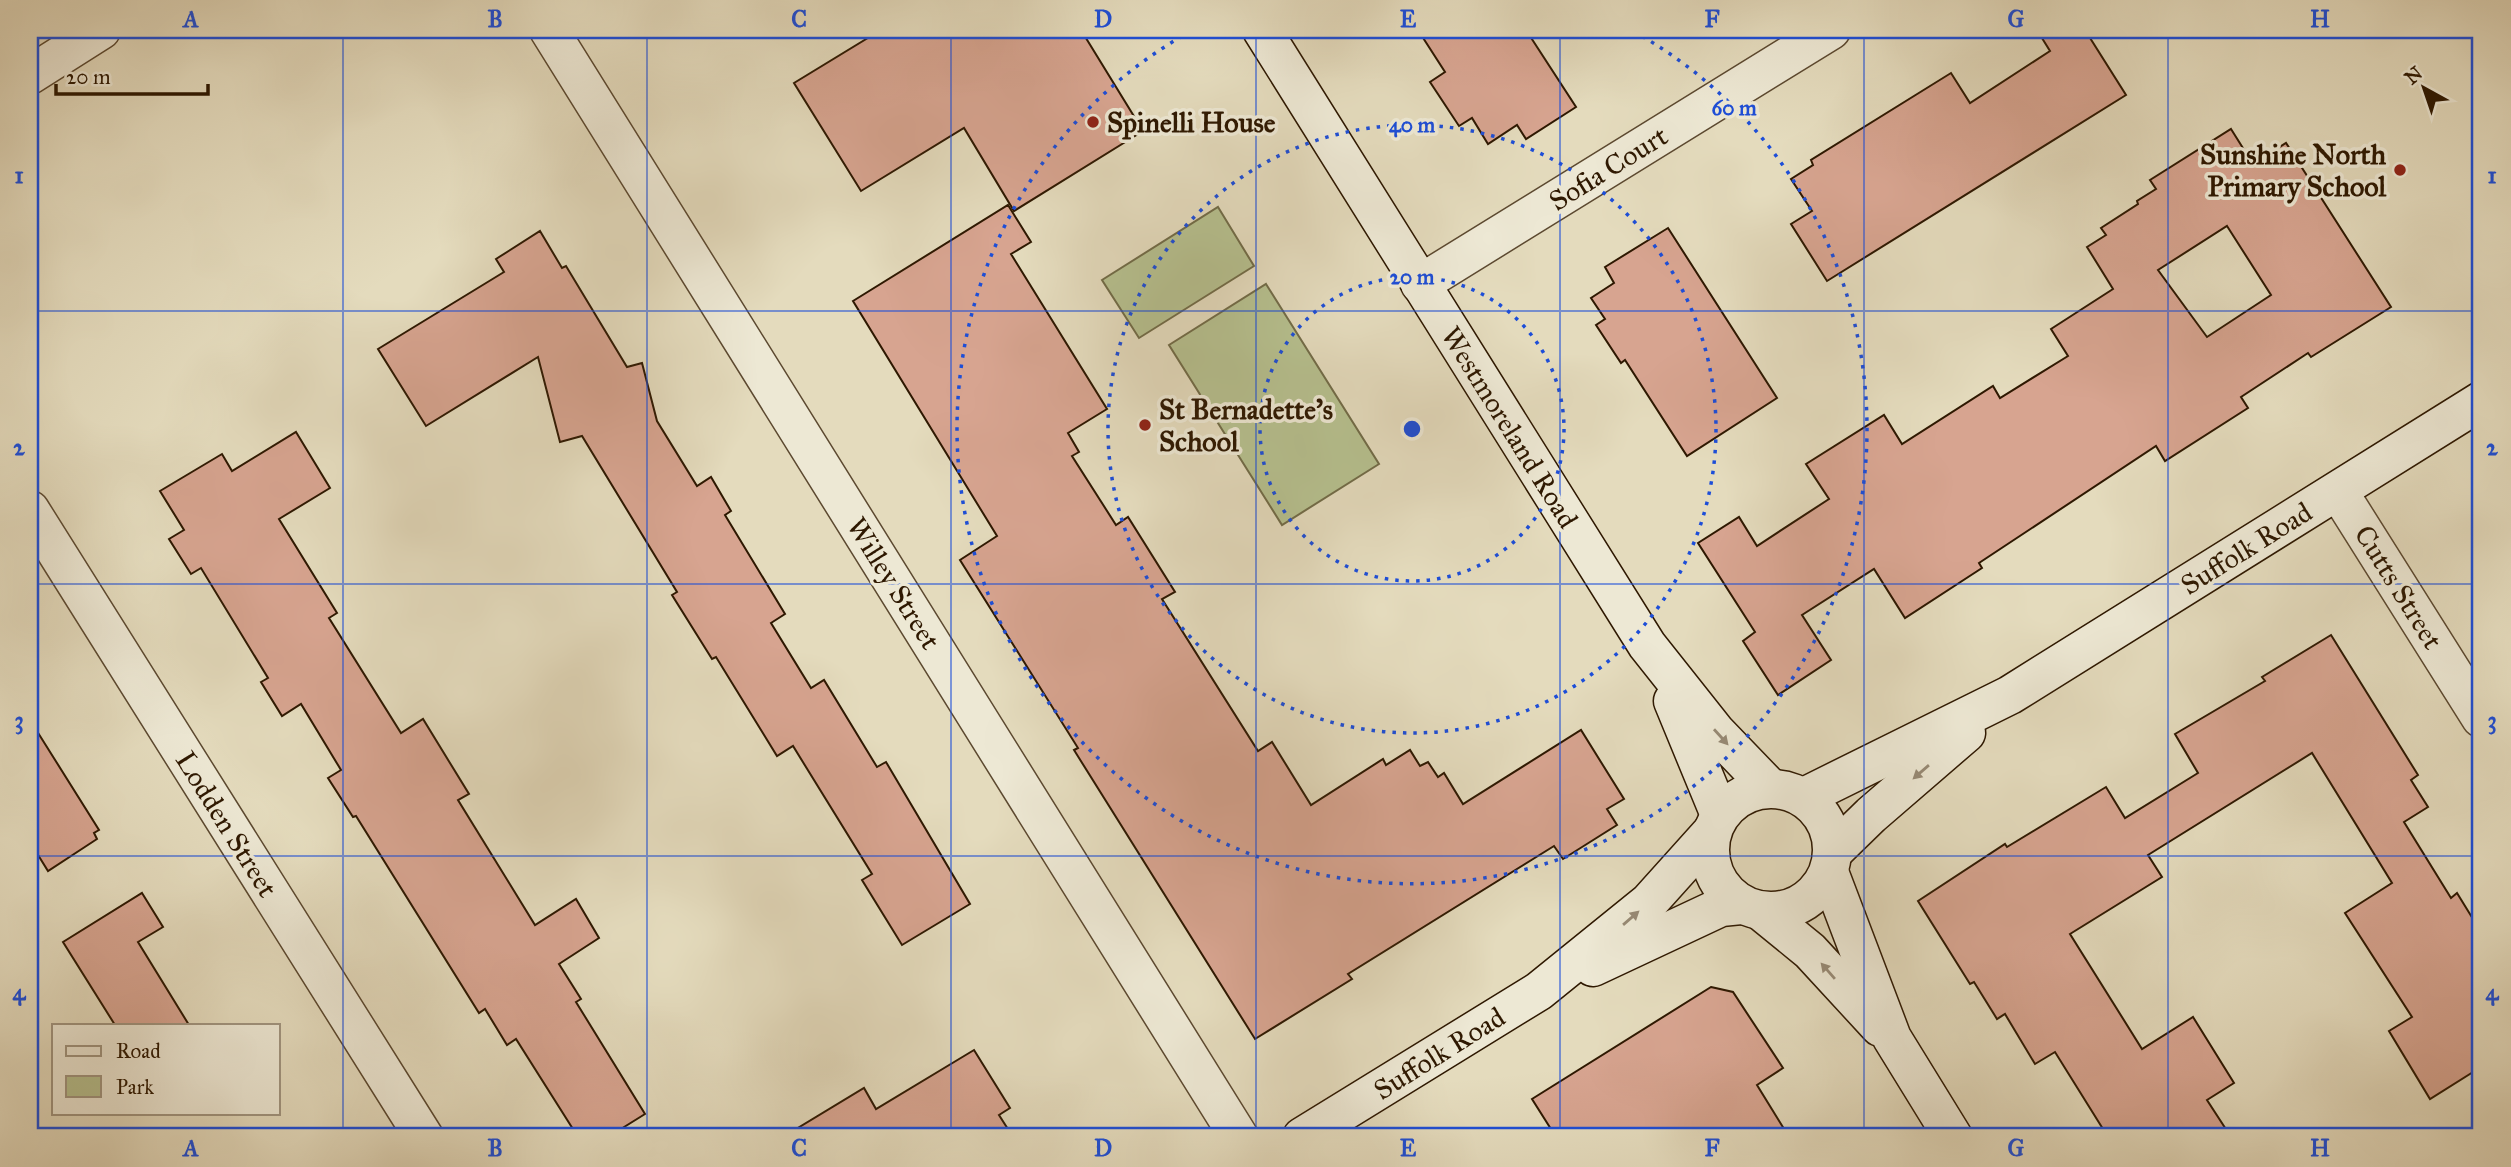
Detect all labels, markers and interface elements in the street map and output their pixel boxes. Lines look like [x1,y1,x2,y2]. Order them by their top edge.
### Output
text: A [181,5,199,33]
text: B [487,5,503,33]
text: C [791,5,807,33]
text: D [1094,5,1112,33]
text: E [1400,5,1417,33]
text: F [1704,5,1720,33]
text: G [2008,5,2025,33]
text: H [2310,5,2330,33]
scale bar [56,52,208,96]
north arrow [2388,52,2458,122]
text: N [2400,61,2427,89]
text: 20 m [66,64,111,90]
text: 60 m [1711,95,1757,121]
place label: Spinelli House [1107,105,1276,140]
text: 40 m [1389,112,1435,138]
marker: Spinelli House [1085,114,1101,130]
street label: Sofia Court [1542,118,1674,219]
place label: Sunshine North Primary School [2200,137,2386,204]
text: 1 [14,161,24,189]
text: 1 [2487,161,2497,189]
marker: Sunshine North Primary School [2392,162,2408,178]
text: 20 m [1390,264,1435,290]
street label: Westmoreland Road [1433,320,1586,535]
place label: St Bernadette's School [1159,392,1333,459]
marker: St Bernadette's School [1137,417,1153,433]
centre of rings [1400,417,1424,441]
text: 2 [13,433,25,461]
text: 2 [2486,433,2498,461]
street label: Suffolk Road [2174,494,2318,603]
street label: Willey Street [839,511,948,656]
street label: Cutts Street [2347,519,2450,656]
text: 3 [14,706,24,735]
text: 3 [2487,706,2497,735]
one-way arrow [1712,728,1728,745]
street label: Lodden Street [168,745,285,904]
one-way arrow [1912,764,1930,780]
one-way arrow [1622,910,1639,926]
one-way arrow [1820,962,1836,980]
text: 4 [13,978,27,1006]
text: 4 [2486,978,2500,1006]
street label: Suffolk Road [1367,999,1511,1108]
legend [52,1024,280,1114]
text: Road [116,1038,161,1064]
text: Park [116,1074,154,1100]
text: A [181,1134,199,1162]
text: B [487,1134,503,1162]
text: C [791,1134,807,1162]
text: D [1094,1134,1112,1162]
text: E [1400,1134,1417,1162]
text: F [1704,1134,1720,1162]
text: G [2008,1134,2025,1162]
text: H [2310,1134,2330,1162]

